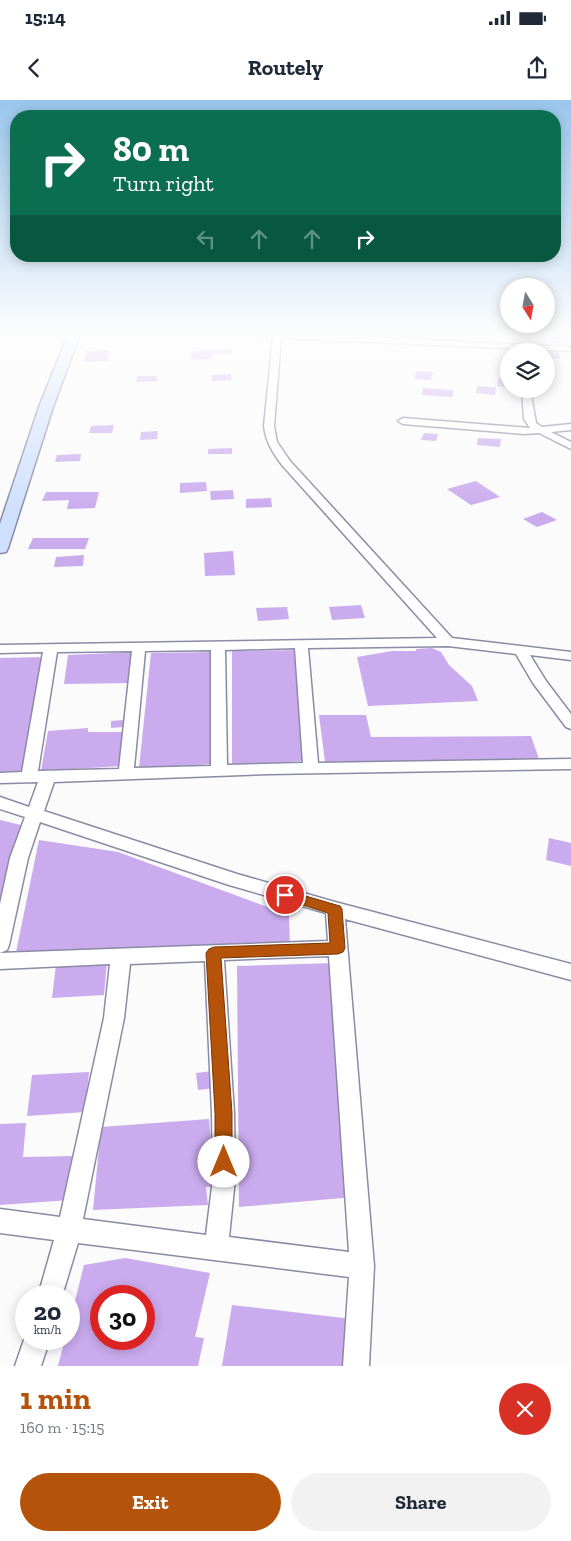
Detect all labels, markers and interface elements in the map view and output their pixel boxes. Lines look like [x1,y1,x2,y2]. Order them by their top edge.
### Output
text: 15:14 [25,6,66,29]
icon: back [20,54,48,82]
text: Routely [248,54,323,81]
icon: share [523,54,551,82]
text: 80 m [113,128,189,170]
icon: right [30,130,95,195]
text: Turn right [113,170,214,197]
icon: left [192,225,220,253]
icon: ahead [245,225,273,253]
icon: ahead [298,225,326,253]
icon: right [351,225,379,253]
north arrow [500,278,555,332]
map controls [500,278,555,398]
button: layers [500,343,555,398]
pin [264,874,306,916]
icon: arrive [271,881,299,909]
position arrow [197,1135,249,1187]
speed limit sign: 30 [90,1285,155,1350]
text: 20 [34,1296,61,1326]
text: km/h [34,1323,61,1337]
text: 1 min [20,1381,91,1417]
button: close [499,1383,551,1435]
text: 160 m · 15:15 [20,1418,104,1437]
button: Exit [20,1473,281,1531]
button: Share [291,1473,551,1531]

